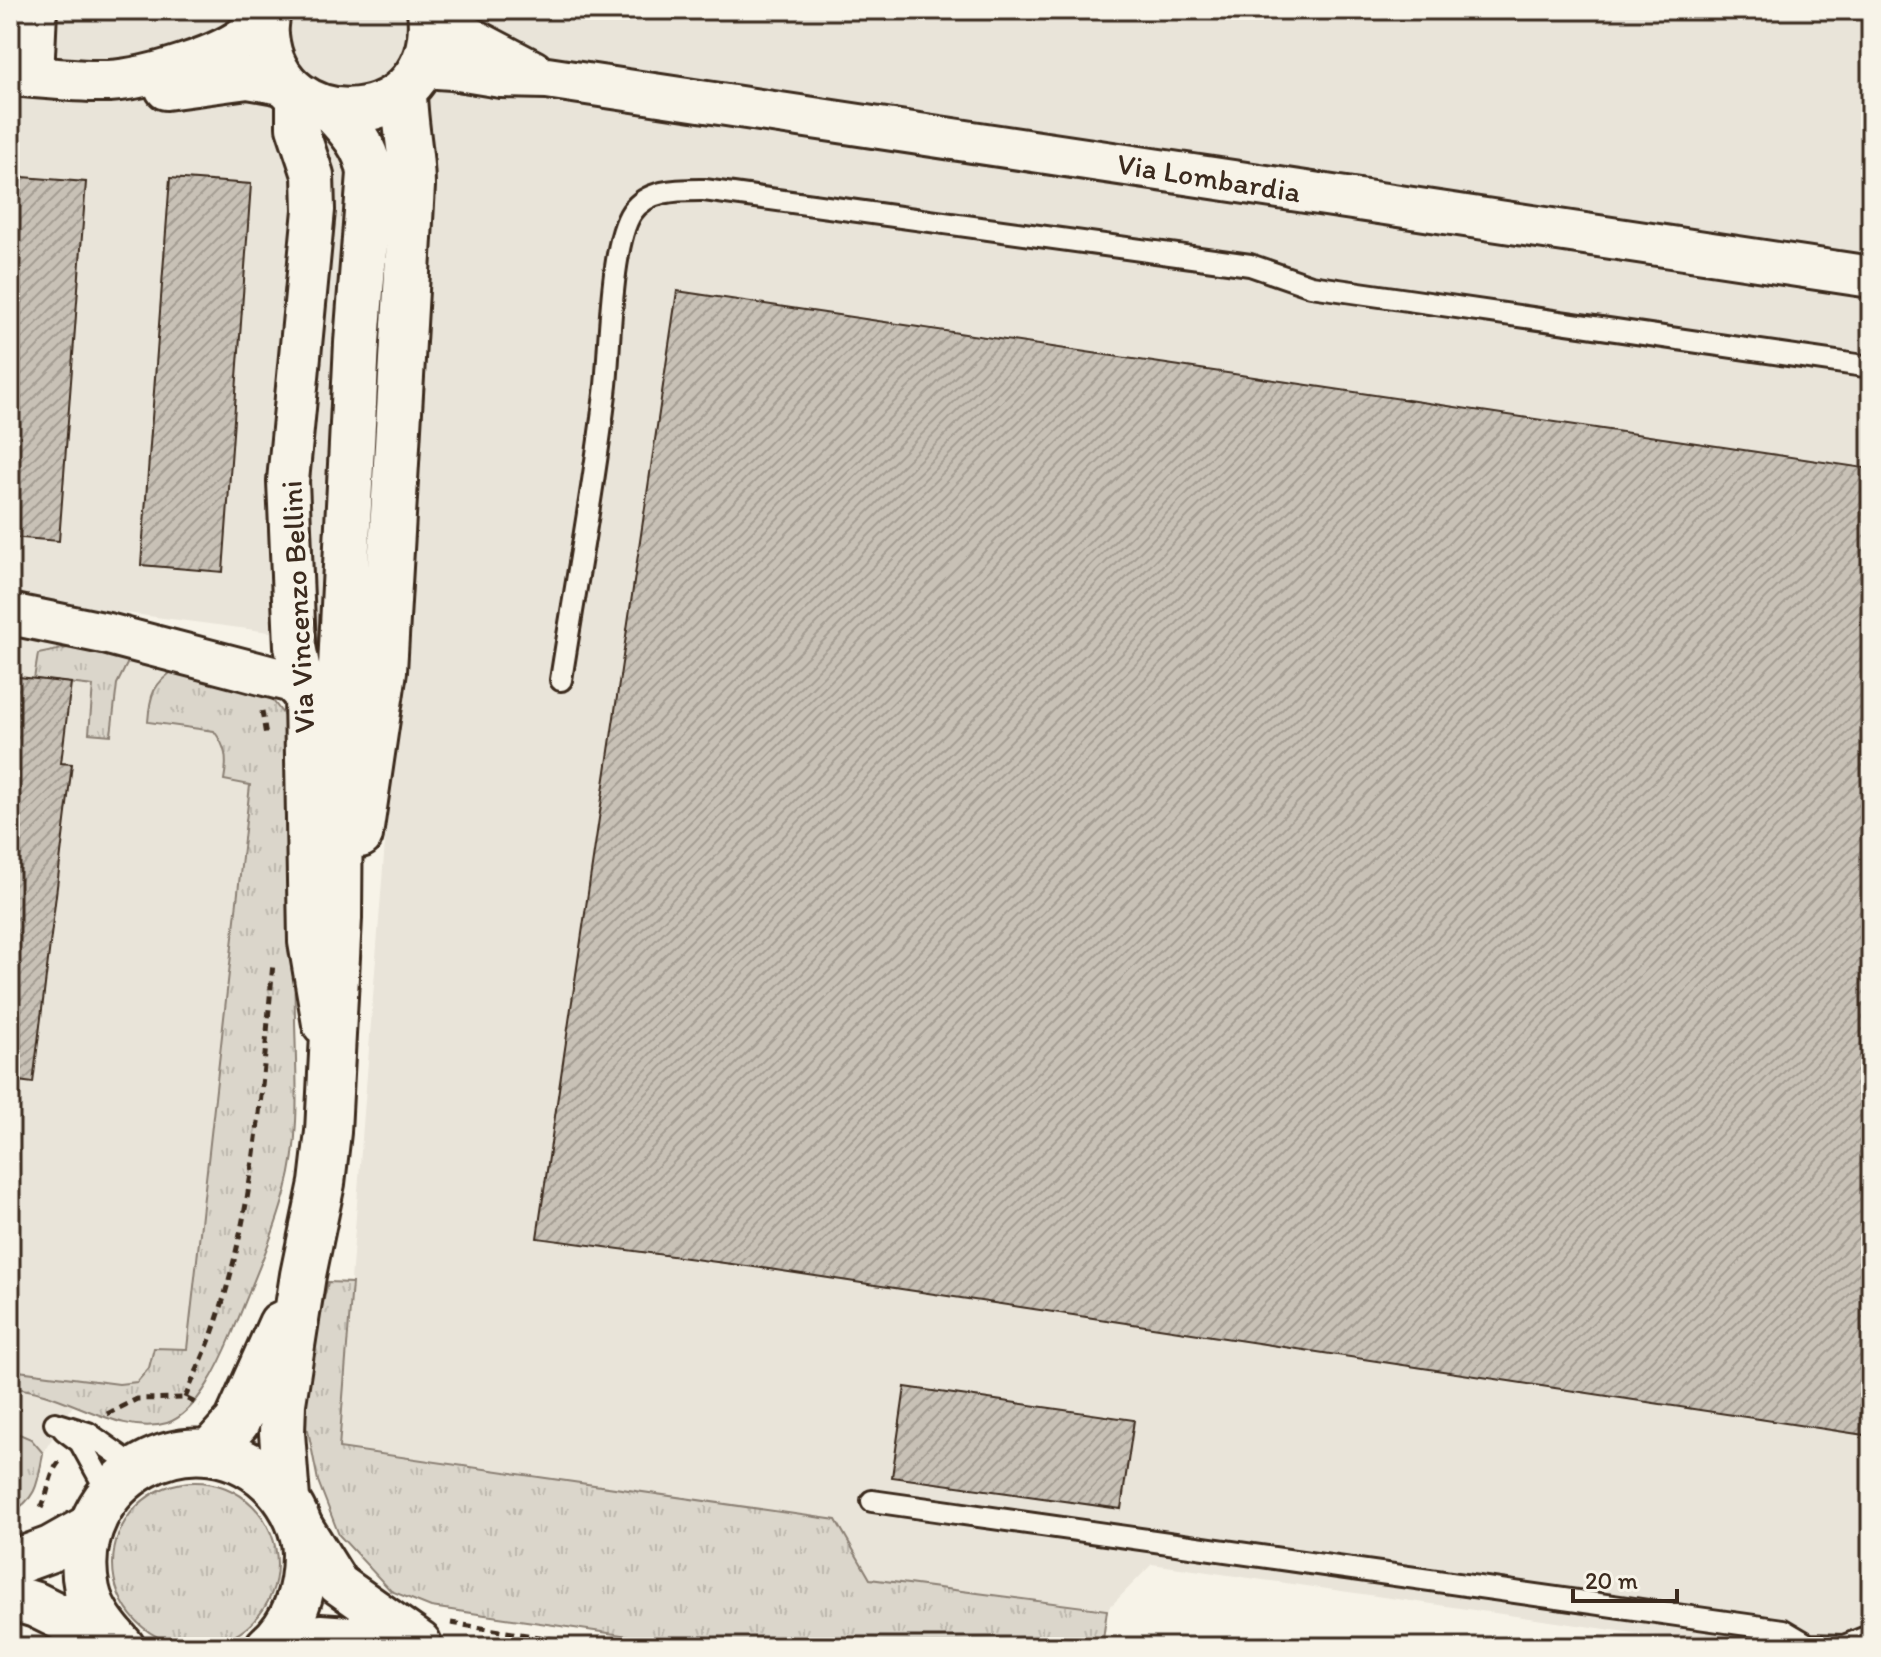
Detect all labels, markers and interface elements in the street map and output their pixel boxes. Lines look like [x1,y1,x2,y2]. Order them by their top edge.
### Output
street label: Via Lombardia [1115,145,1304,210]
street label: Via Vincenzo Bellini [272,480,323,734]
scale bar [1573,1553,1677,1603]
text: 20 m [1585,1566,1638,1595]

